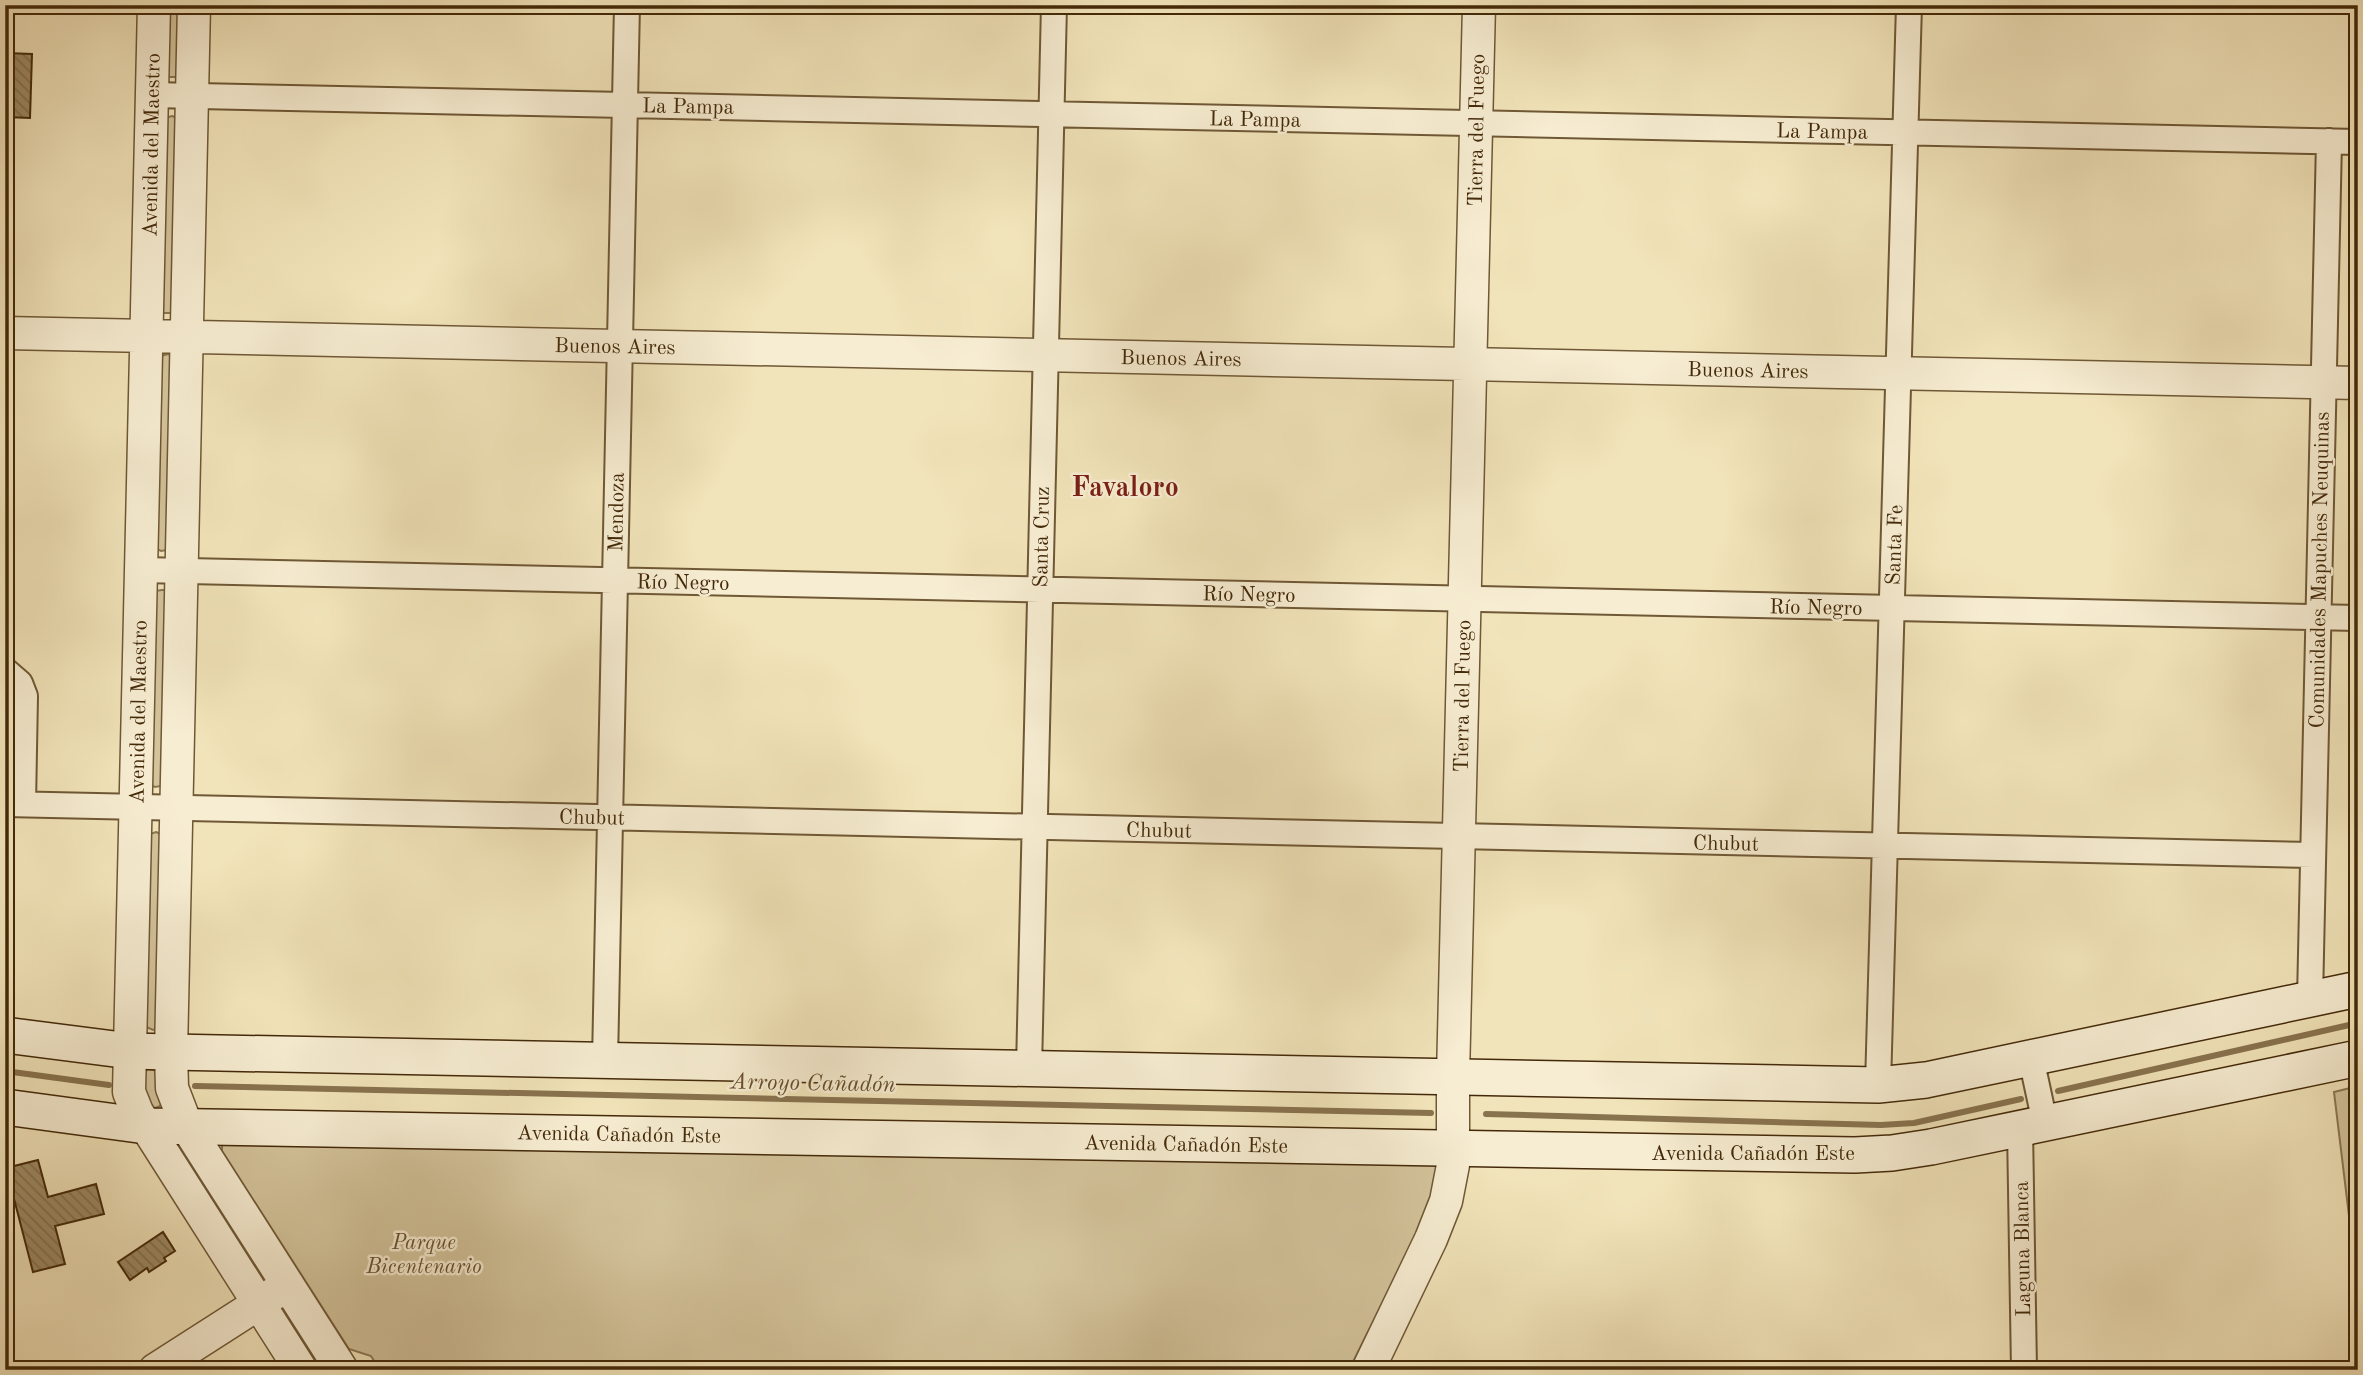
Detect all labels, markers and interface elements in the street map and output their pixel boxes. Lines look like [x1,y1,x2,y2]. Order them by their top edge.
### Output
street label: Avenida del Maestro [140,53,165,237]
street label: Tierra del Fuego [1466,53,1489,207]
street label: La Pampa [642,96,734,119]
street label: La Pampa [1209,109,1301,132]
street label: La Pampa [1776,121,1868,144]
street label: Buenos Aires [554,336,676,359]
street label: Buenos Aires [1120,348,1242,371]
street label: Buenos Aires [1687,360,1809,383]
street label: Comunidades Mapuches Neuquinas [2307,411,2334,729]
street label: Mendoza [606,472,629,552]
district label: Favaloro [1071,475,1179,503]
street label: Santa Cruz [1031,486,1054,588]
street label: Santa Fe [1884,504,1907,586]
street label: Río Negro [636,572,730,595]
street label: Río Negro [1202,584,1296,607]
street label: Río Negro [1769,597,1863,620]
street label: Tierra del Fuego [1452,619,1475,773]
street label: Avenida del Maestro [127,620,152,804]
street label: Chubut [559,807,625,830]
street label: Chubut [1126,820,1192,843]
street label: Chubut [1693,833,1759,856]
water label: Arroyo Cañadón [728,1071,896,1097]
street label: Avenida Cañadón Este [517,1123,721,1148]
street label: Avenida Cañadón Este [1084,1133,1288,1158]
street label: Avenida Cañadón Este [1651,1144,1855,1165]
street label: Laguna Blanca [2012,1181,2035,1317]
park label: Parque Bicentenario [365,1233,482,1278]

